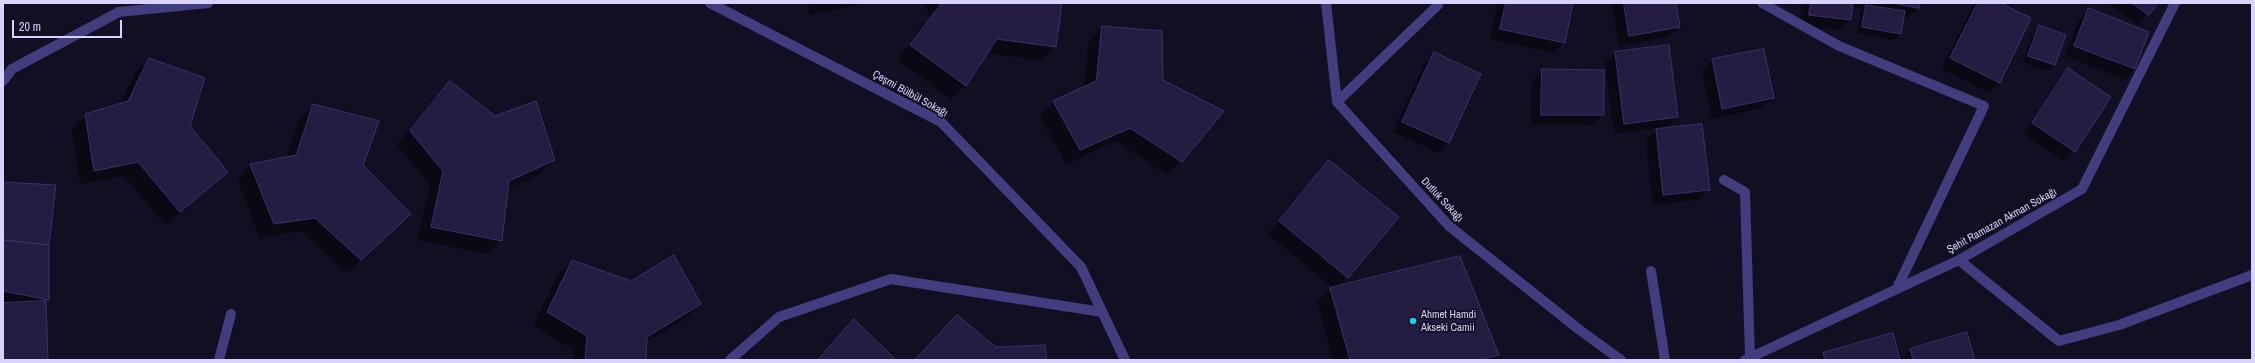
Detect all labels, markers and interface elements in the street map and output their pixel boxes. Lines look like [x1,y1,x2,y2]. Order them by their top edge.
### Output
scale bar [14,12,124,38]
text: 20 m [19,19,41,35]
street label: Çeşmi Bülbül Sokağı [870,68,950,120]
street label: Dutluk Sokağı [1418,175,1466,225]
street label: Şehit Ramazan Akman Sokağı [1945,185,2059,257]
place label: Ahmet Hamdi Akseki Camii [1421,308,1476,334]
marker: Ahmet Hamdi Akseki Camii [1408,316,1418,326]

